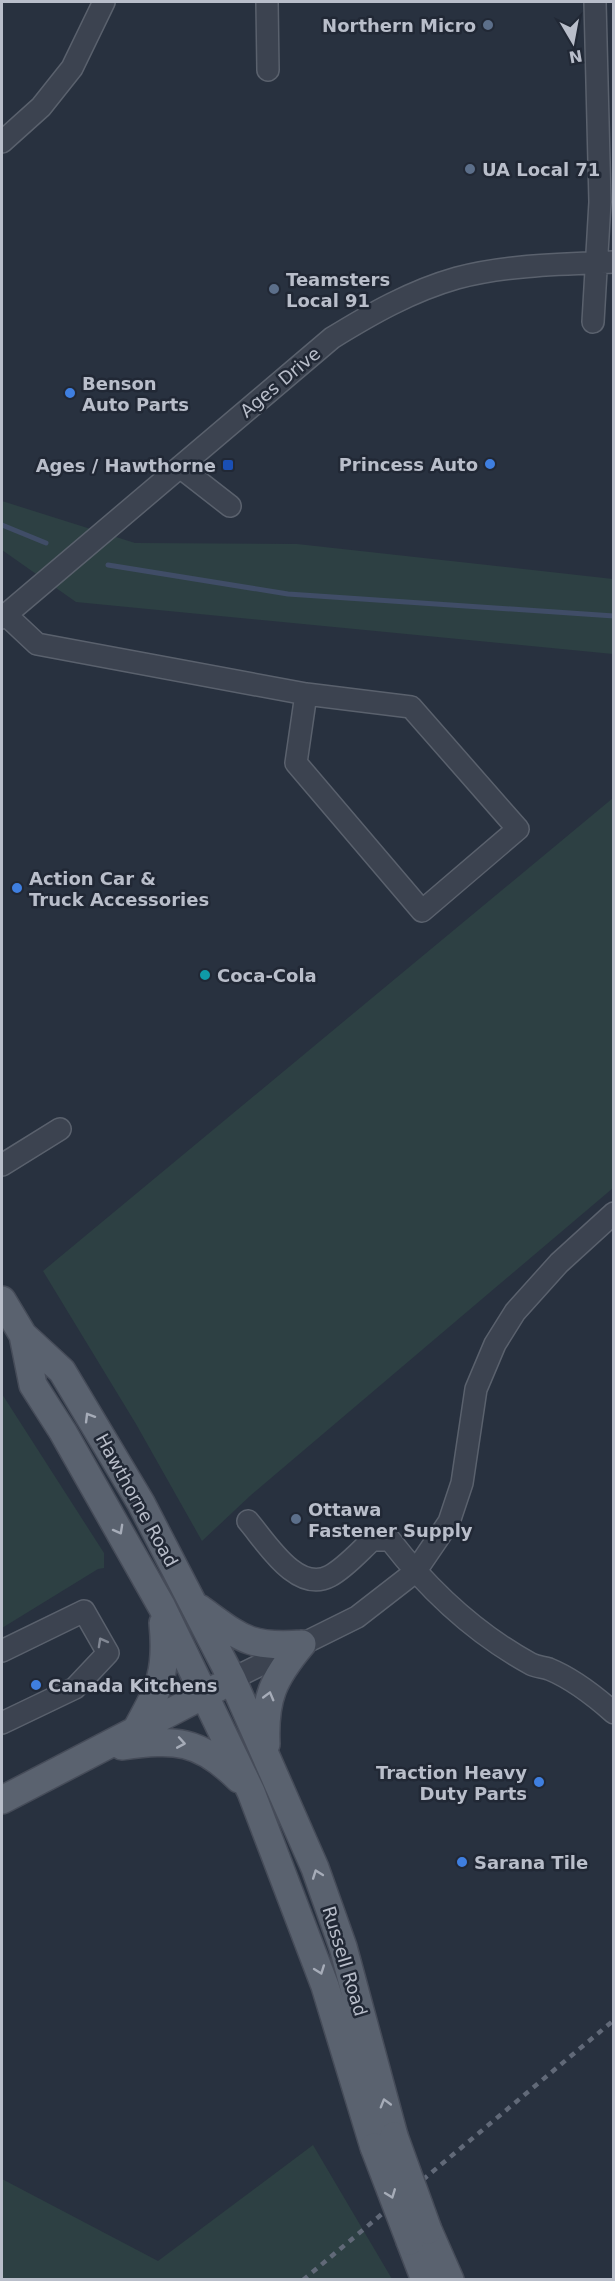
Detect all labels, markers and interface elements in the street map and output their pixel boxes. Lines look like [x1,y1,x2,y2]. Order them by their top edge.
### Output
north arrow [543,12,603,72]
place label: Northern Micro [322,15,476,36]
marker: Northern Micro [481,18,495,32]
text: N [567,46,584,67]
place label: UA Local 71 [482,159,600,180]
marker: UA Local 71 [463,162,477,176]
place label: Teamsters Local 91 [286,269,390,311]
marker: Teamsters Local 91 [267,282,281,296]
street label: Ages Drive [236,342,324,422]
place label: Benson Auto Parts [82,373,189,415]
marker: Benson Auto Parts [63,386,77,400]
place label: Princess Auto [339,454,478,475]
place label: Ages / Hawthorne [36,455,216,476]
marker: Princess Auto [483,457,497,471]
marker: Ages / Hawthorne [221,458,235,472]
place label: Action Car & Truck Accessories [29,868,209,910]
marker: Action Car & Truck Accessories [10,881,24,895]
place label: Coca-Cola [217,965,317,986]
marker: Coca-Cola [198,968,212,982]
one-way arrow [85,1413,97,1423]
street label: Hawthorne Road [92,1430,182,1570]
place label: Ottawa Fastener Supply [308,1499,473,1541]
marker: Ottawa Fastener Supply [289,1512,303,1526]
one-way arrow [111,1524,123,1535]
one-way arrow [98,1638,109,1648]
place label: Canada Kitchens [48,1675,218,1696]
marker: Canada Kitchens [29,1678,43,1692]
one-way arrow [262,1692,274,1702]
one-way arrow [176,1736,186,1749]
place label: Traction Heavy Duty Parts [376,1762,527,1804]
marker: Traction Heavy Duty Parts [532,1775,546,1789]
place label: Sarana Tile [474,1852,588,1873]
marker: Sarana Tile [455,1855,469,1869]
one-way arrow [311,1869,324,1879]
street label: Russell Road [318,1904,372,2018]
one-way arrow [312,1964,325,1975]
one-way arrow [380,2098,392,2109]
one-way arrow [384,2188,396,2199]

